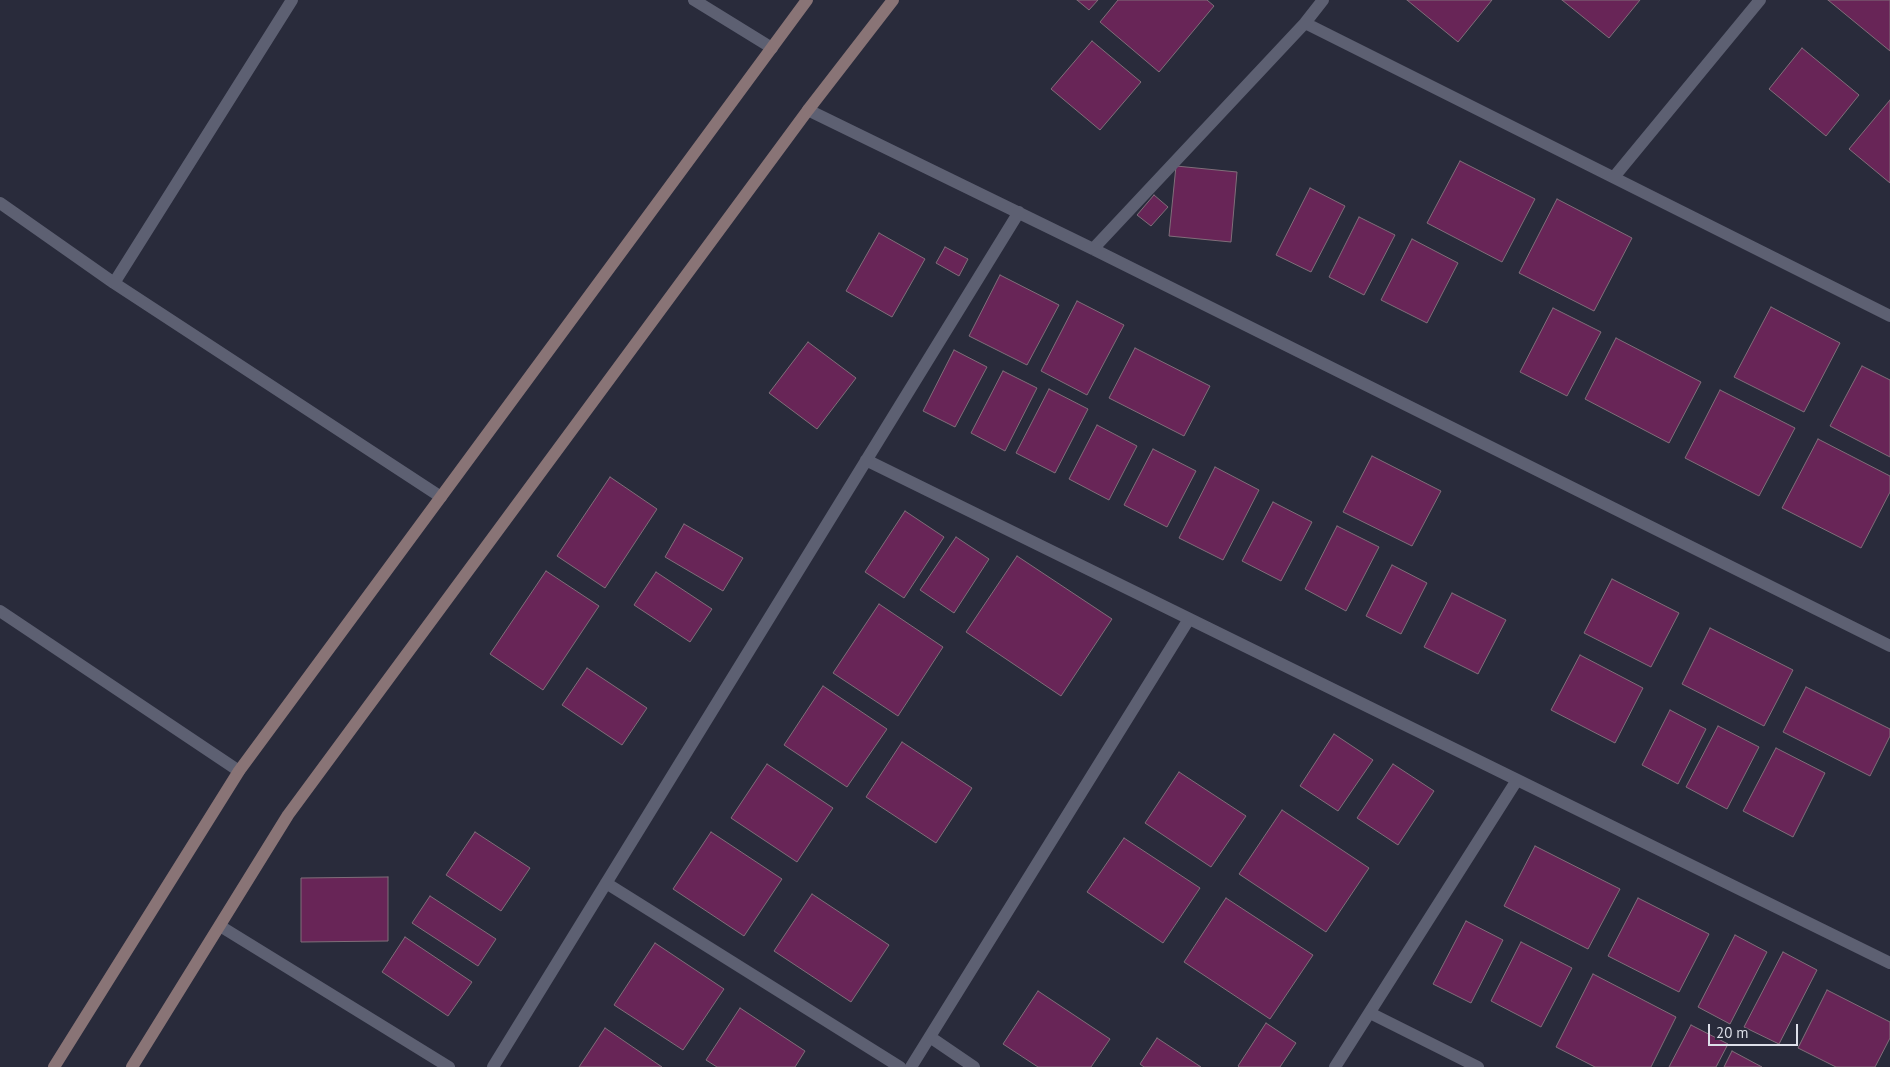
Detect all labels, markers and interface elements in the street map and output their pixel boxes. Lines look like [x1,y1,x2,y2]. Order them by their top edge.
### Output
scale bar [1710,1014,1800,1046]
text: 20 m [1716,1023,1749,1042]

